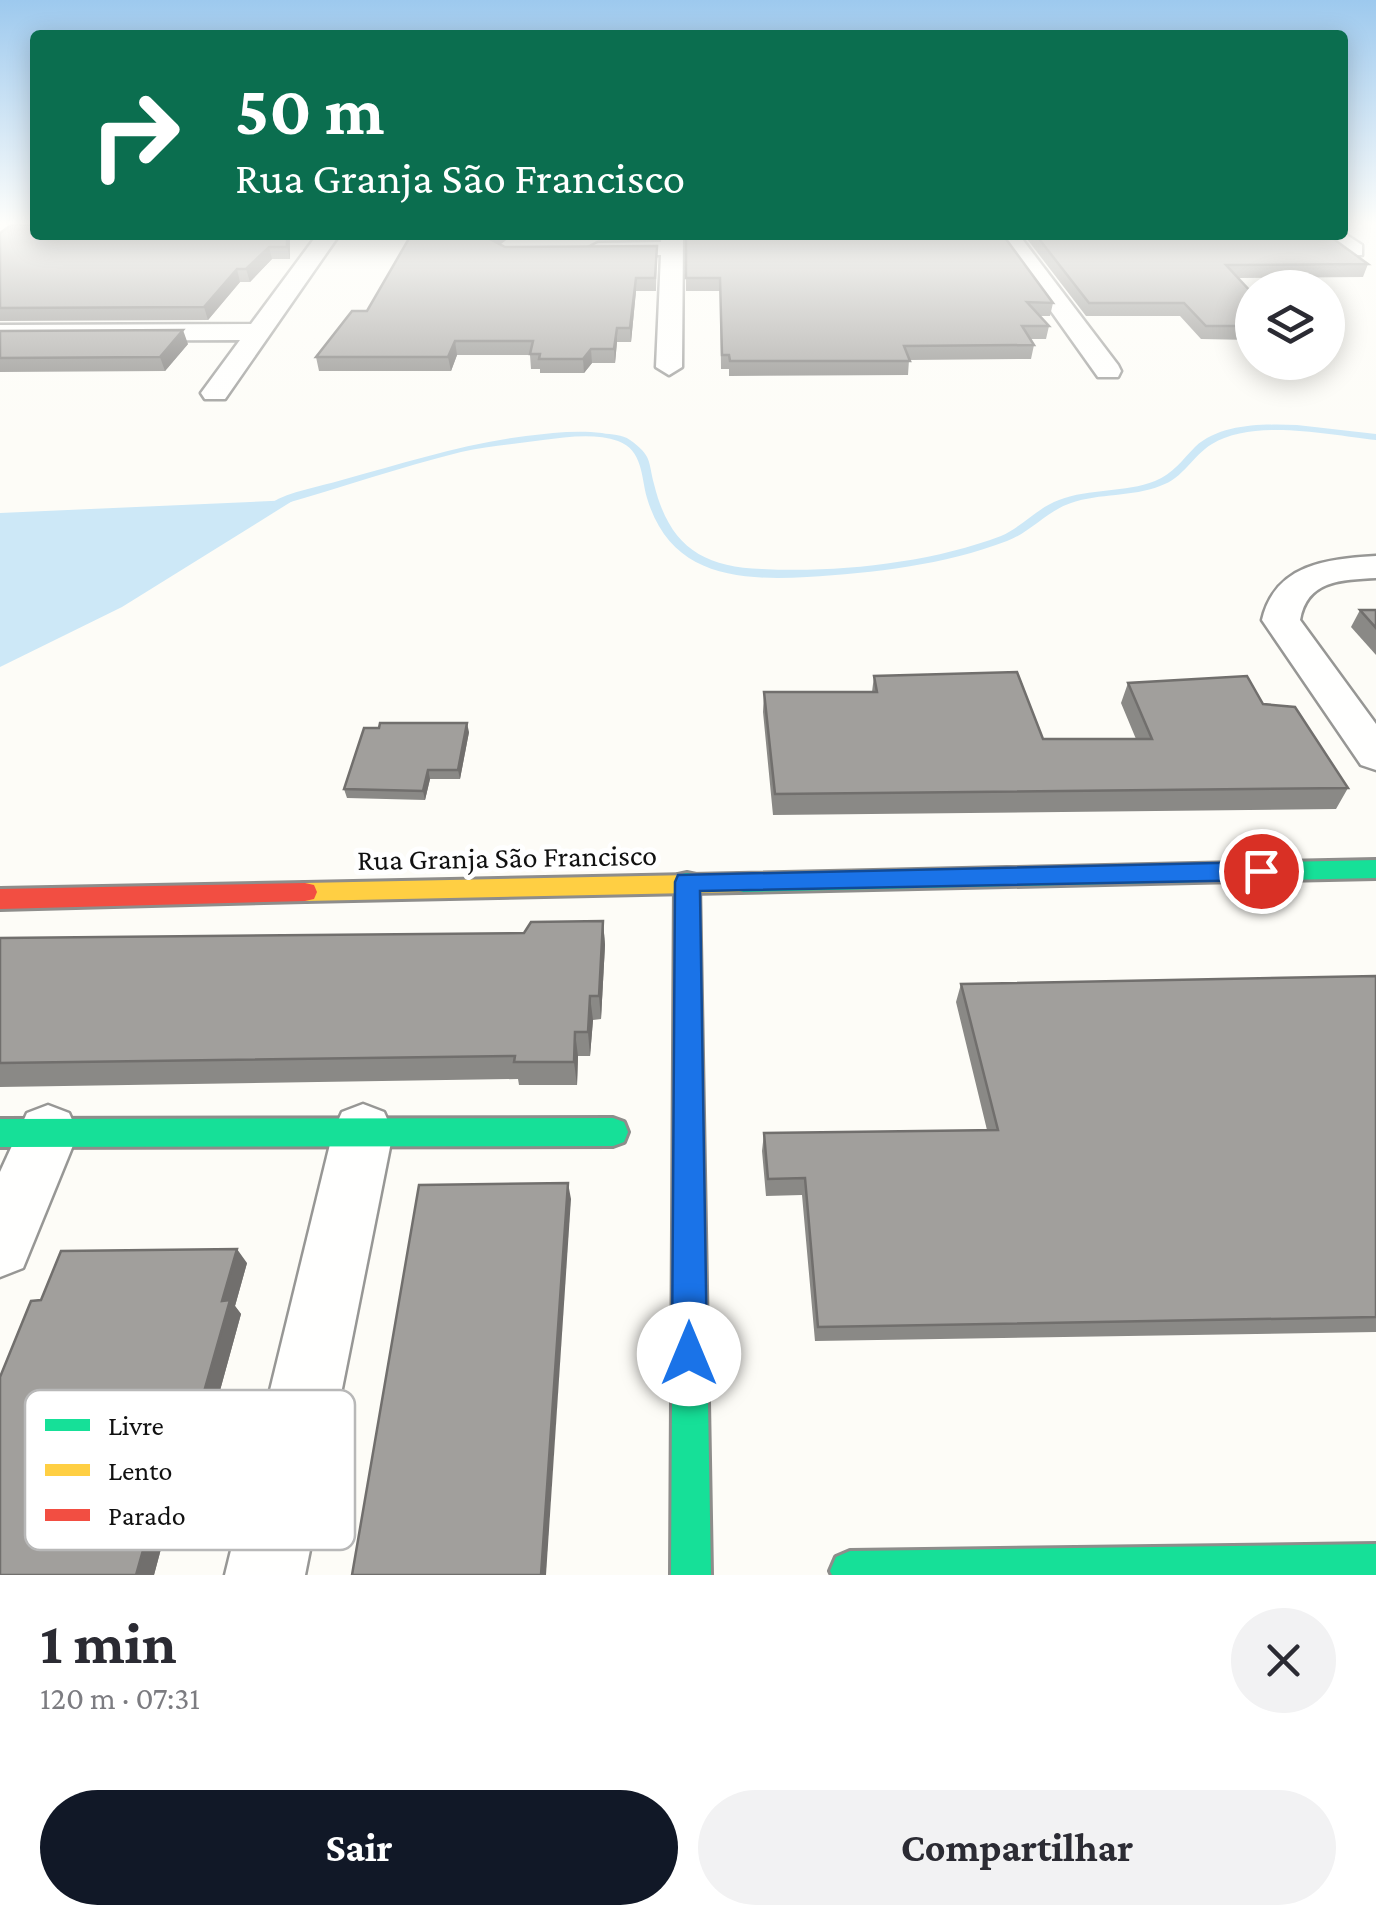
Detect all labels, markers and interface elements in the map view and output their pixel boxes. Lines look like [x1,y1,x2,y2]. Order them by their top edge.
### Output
icon: right [70,70,200,200]
text: 50 m [235,71,385,149]
text: Rua Granja São Francisco [235,153,685,203]
map controls [1235,270,1345,380]
button: layers [1235,270,1345,380]
pin [1219,829,1304,914]
street label: Rua Granja São Francisco [357,838,657,877]
icon: arrive [1234,844,1289,899]
position arrow [637,1302,741,1406]
legend [25,1390,355,1550]
text: Livre [108,1410,164,1441]
text: Lento [108,1455,172,1486]
text: Parado [108,1500,186,1531]
button: close [1231,1608,1336,1713]
text: 1 min [40,1609,177,1676]
text: 120 m · 07:31 [40,1680,200,1716]
button: Sair [40,1790,678,1905]
button: Compartilhar [698,1790,1336,1905]

